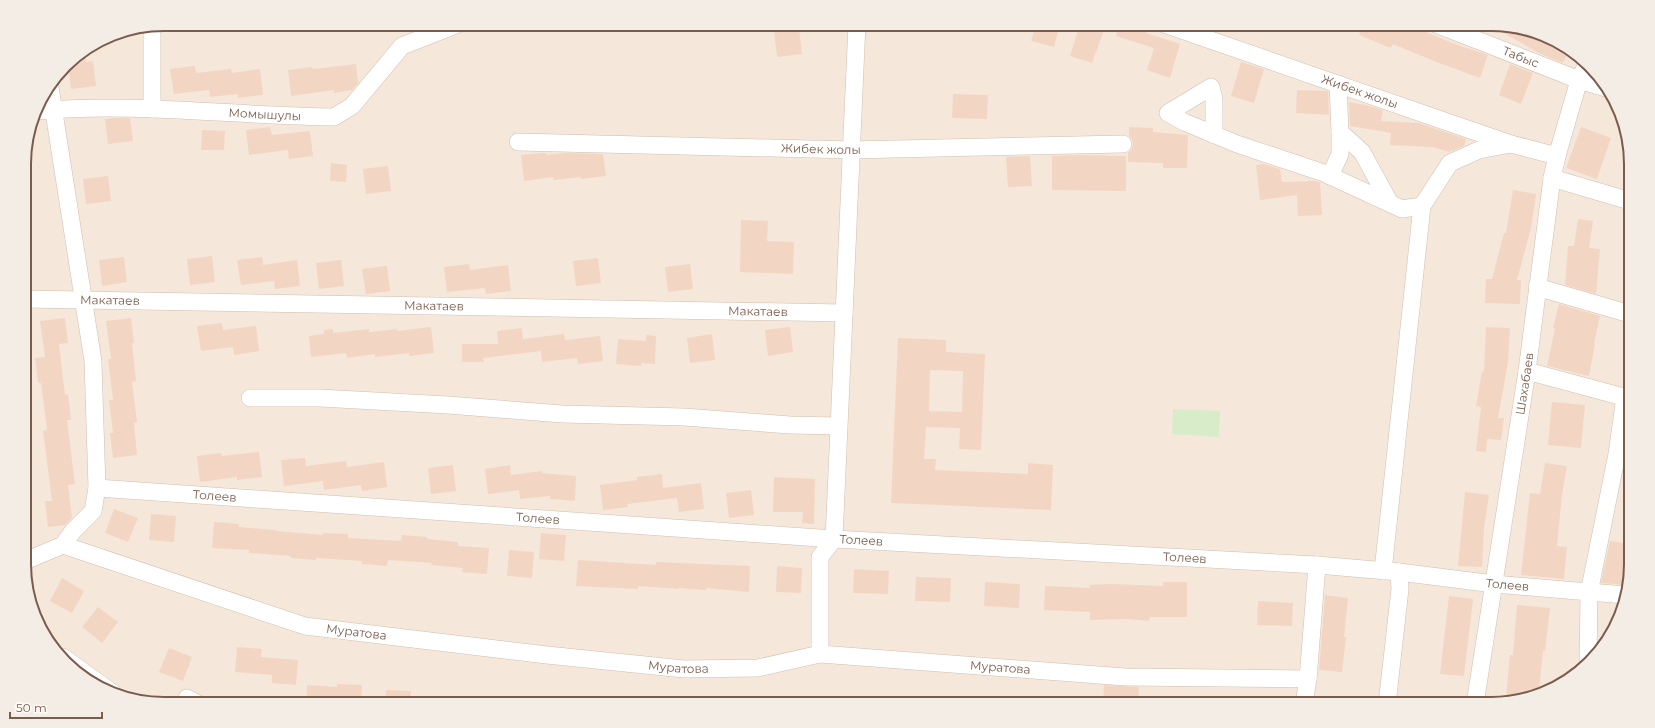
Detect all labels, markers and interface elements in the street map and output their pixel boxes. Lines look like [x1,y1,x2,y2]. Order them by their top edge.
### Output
street label: Табыс [1501,43,1541,71]
street label: Жибек жолы [1319,71,1400,111]
street label: Момышулы [228,105,301,123]
street label: Жибек жолы [781,140,861,157]
street label: Макатаев [80,292,140,308]
street label: Макатаев [404,297,464,314]
street label: Макатаев [728,303,788,319]
street label: Шахабаев [1512,352,1536,416]
street label: Толеев [192,487,237,505]
street label: Толеев [516,509,560,527]
street label: Толеев [839,531,883,549]
street label: Толеев [1163,549,1207,566]
street label: Толеев [1485,575,1530,594]
street label: Муратова [325,621,388,643]
street label: Муратова [647,657,709,676]
street label: Муратова [969,657,1031,677]
scale bar [10,694,102,720]
text: 50 m [16,700,47,715]

